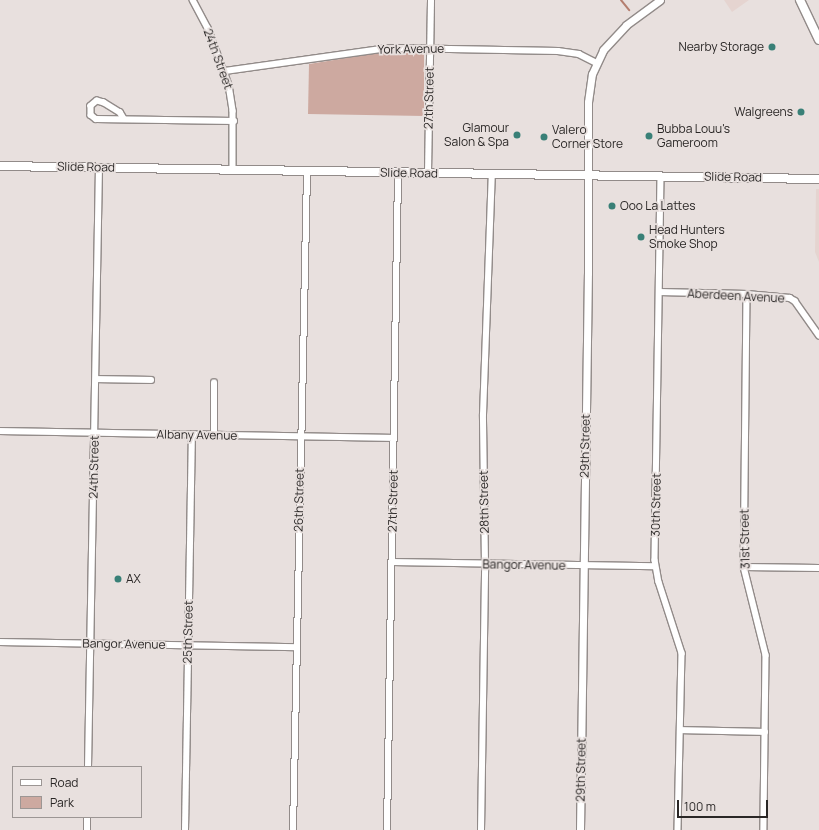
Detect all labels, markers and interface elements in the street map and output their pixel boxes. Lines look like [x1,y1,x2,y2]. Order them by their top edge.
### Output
street label: 24th Street [200,27,236,91]
place label: Nearby Storage [678,40,764,54]
street label: York Avenue [378,41,444,57]
marker: Nearby Storage [767,42,777,52]
street label: 27th Street [421,67,437,129]
place label: Walgreens [734,105,793,119]
marker: Walgreens [796,107,806,117]
place label: Glamour Salon & Spa [444,121,509,149]
place label: Bubba Louu's Gameroom [657,122,730,150]
place label: Valero Corner Store [552,123,623,151]
marker: Glamour Salon & Spa [512,130,522,140]
marker: Bubba Louu's Gameroom [644,131,654,141]
marker: Valero Corner Store [539,132,549,142]
street label: Slide Road [57,159,115,175]
street label: Slide Road [380,165,438,181]
street label: Slide Road [704,169,762,185]
place label: Ooo La Lattes [620,199,695,213]
marker: Ooo La Lattes [607,201,617,211]
place label: Head Hunters Smoke Shop [649,223,725,251]
marker: Head Hunters Smoke Shop [636,232,646,242]
street label: Aberdeen Avenue [687,286,785,306]
street label: 29th Street [577,414,593,478]
street label: Albany Avenue [156,427,238,443]
street label: 24th Street [86,435,102,499]
street label: 26th Street [291,468,307,532]
street label: 27th Street [385,470,401,532]
street label: 28th Street [476,470,492,534]
street label: 30th Street [648,473,664,537]
street label: 31st Street [737,509,753,569]
street label: Bangor Avenue [482,557,566,573]
place label: AX [126,572,141,586]
marker: AX [113,574,123,584]
street label: 25th Street [180,600,196,664]
street label: Bangor Avenue [82,636,166,652]
street label: 29th Street [573,738,589,802]
legend [12,766,142,818]
text: Road [50,774,78,791]
scale bar [679,792,770,818]
text: Park [50,794,74,811]
text: 100 m [684,798,716,815]

